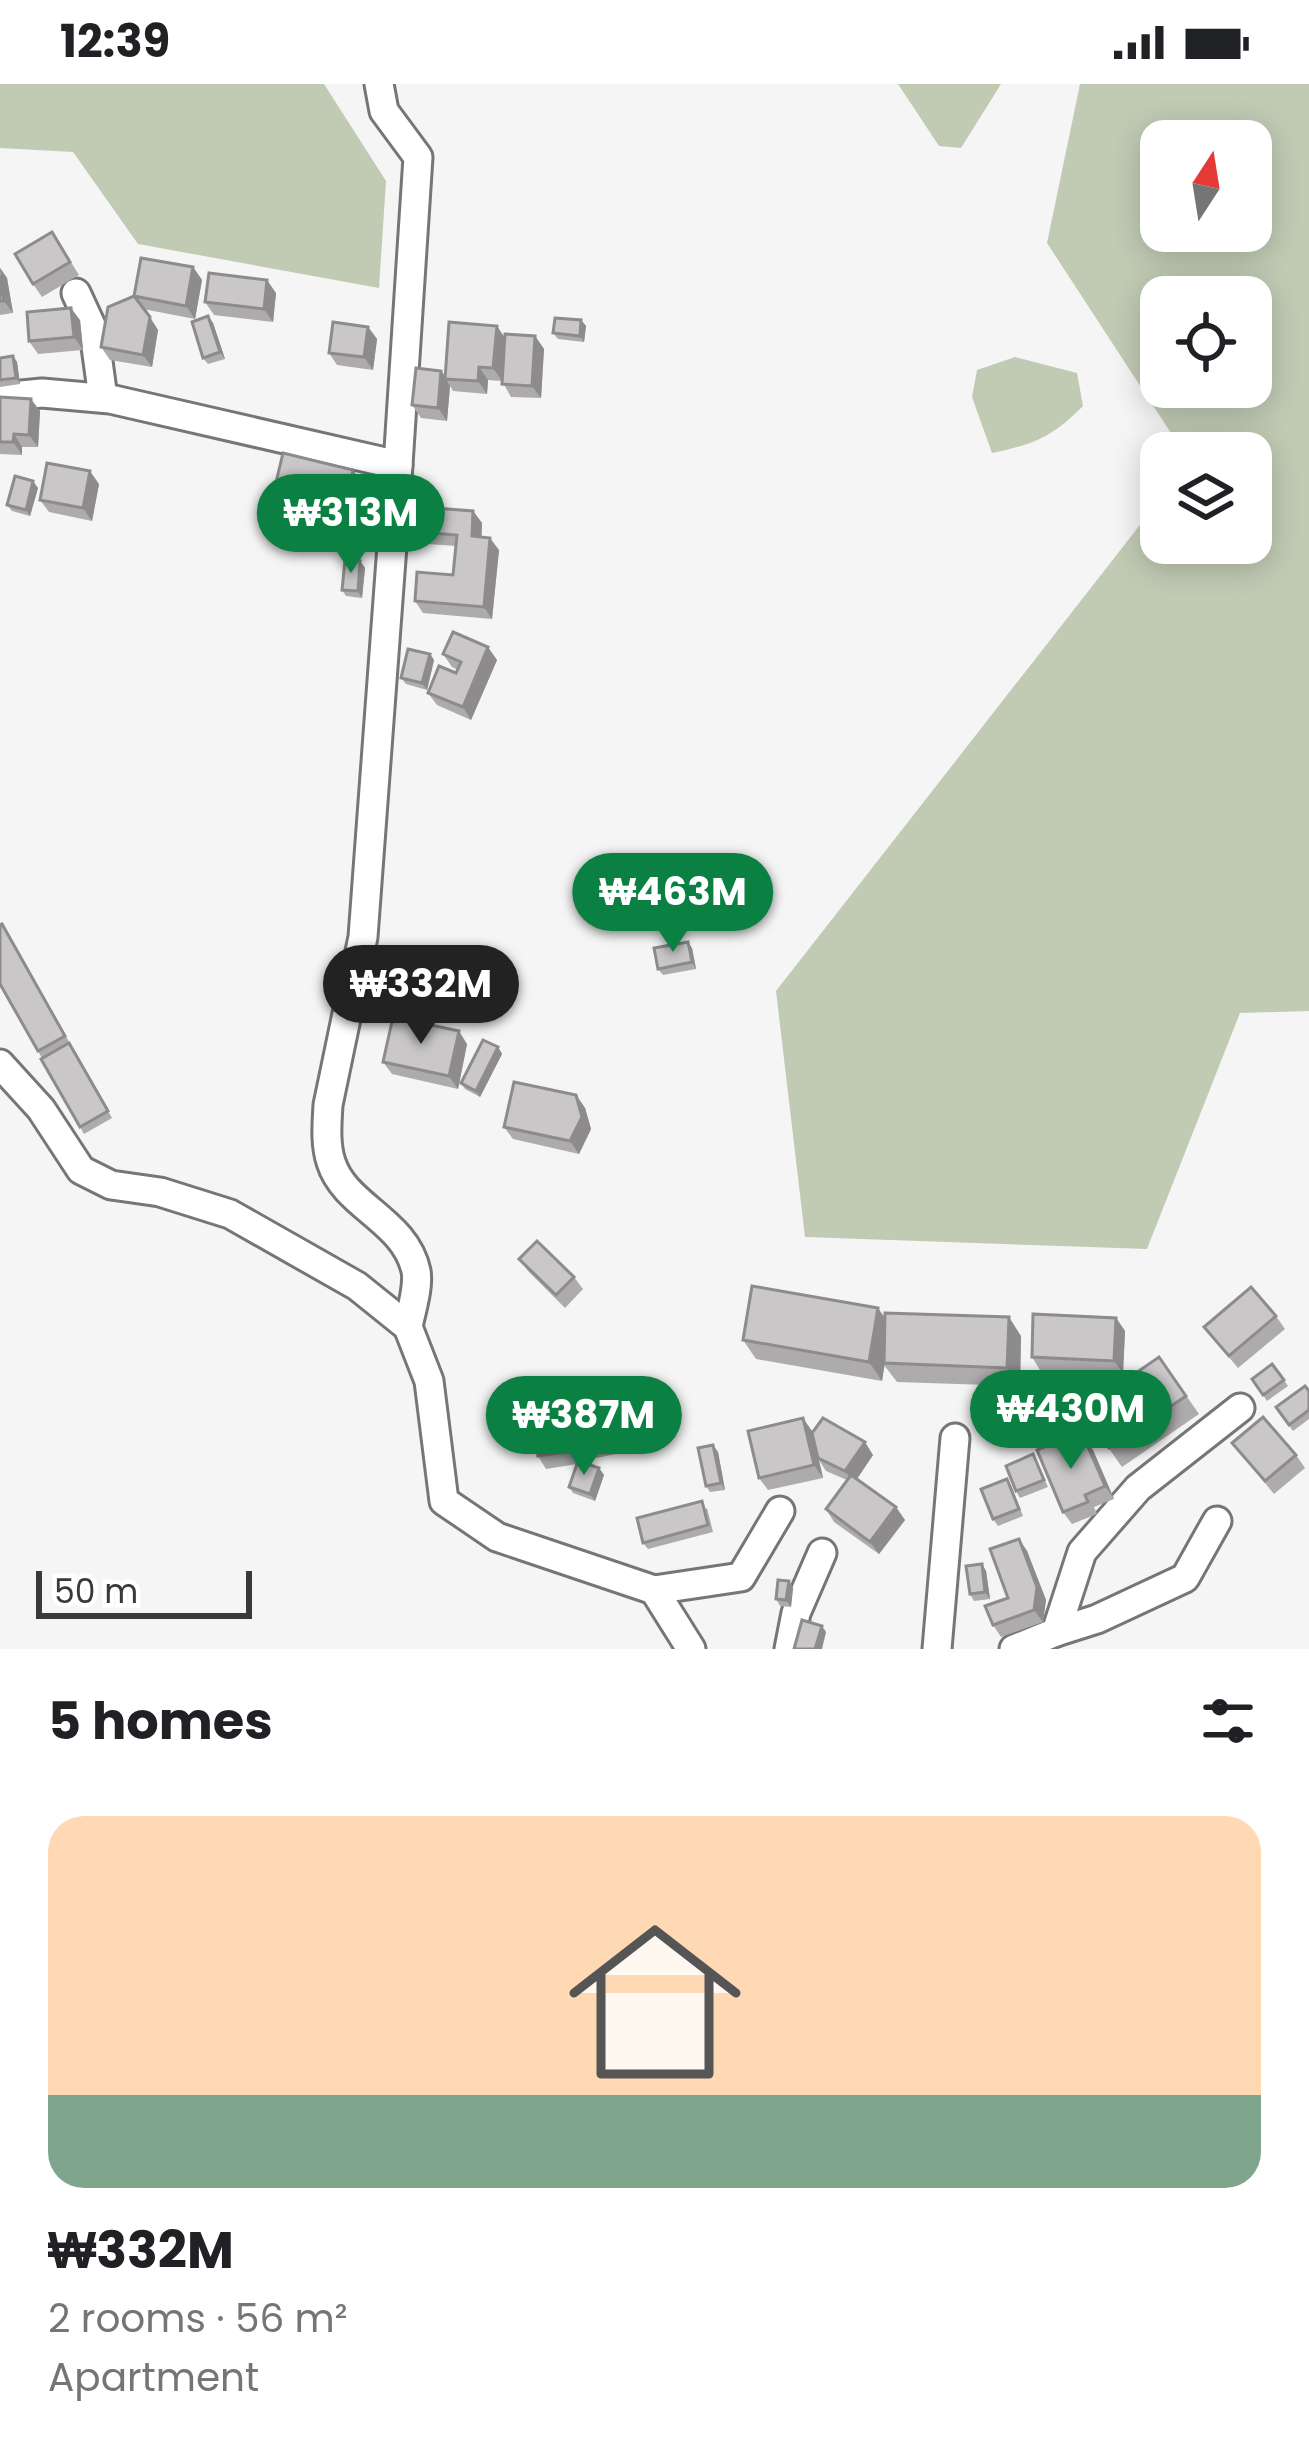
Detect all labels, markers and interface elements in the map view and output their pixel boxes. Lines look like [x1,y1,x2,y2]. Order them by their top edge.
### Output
text: 12:39 [60,10,170,73]
north arrow [1140,120,1272,252]
map controls [1140,120,1272,564]
button: locate [1140,276,1272,408]
button: layers [1140,432,1272,564]
pin: ₩313M [267,474,435,576]
text: ₩313M [284,485,418,540]
pin: ₩463M [589,853,757,955]
text: ₩463M [599,864,747,919]
pin: ₩332M [337,945,505,1047]
text: ₩332M [350,956,492,1011]
pin: ₩430M [987,1370,1155,1472]
pin: ₩387M [500,1376,668,1478]
text: ₩430M [997,1381,1145,1436]
text: ₩387M [513,1387,655,1442]
scale bar [36,1565,252,1618]
text: 50 m [54,1568,138,1615]
text: 5 homes [48,1685,273,1757]
icon: filters [1195,1688,1261,1754]
icon: home [547,1894,763,2110]
text: ₩332M [48,2214,234,2286]
text: 2 rooms · 56 m² [48,2291,348,2346]
text: Apartment [48,2350,259,2405]

